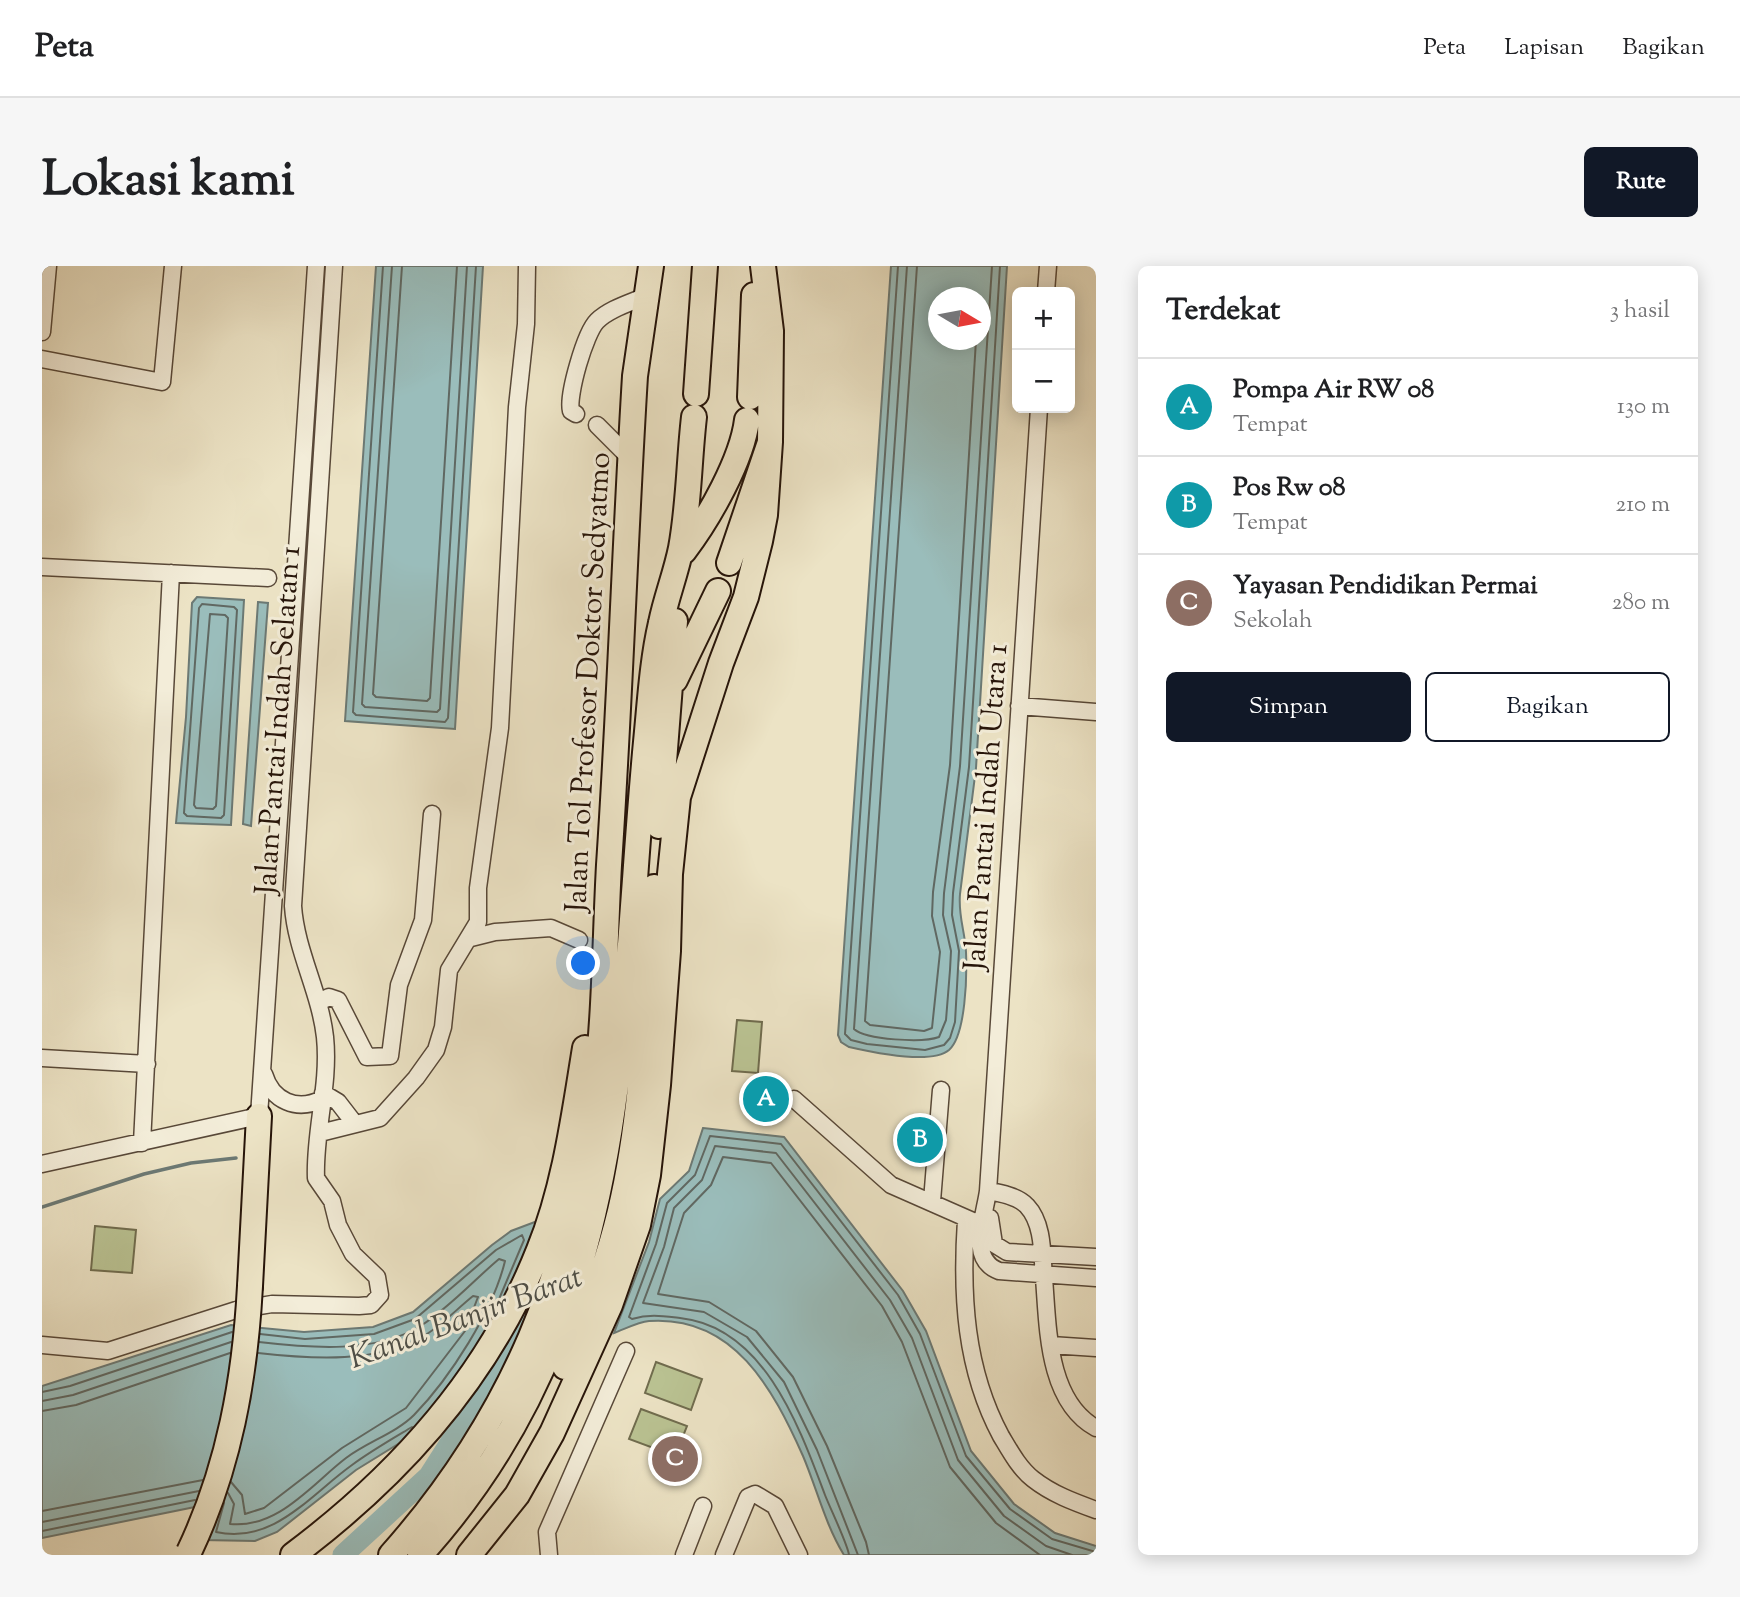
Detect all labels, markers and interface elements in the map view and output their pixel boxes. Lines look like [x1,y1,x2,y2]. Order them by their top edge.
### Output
text: Peta [35,24,94,72]
text: Peta [1423,31,1466,65]
text: Lapisan [1504,31,1584,65]
text: Bagikan [1622,31,1705,65]
text: Lokasi kami [42,147,295,217]
button: Rute [1584,147,1698,217]
north arrow [928,287,991,350]
map controls [1012,287,1075,413]
button: + [1012,287,1075,350]
text: Terdekat [1166,290,1280,333]
text: 3 hasil [1610,295,1670,328]
button: − [1012,350,1075,413]
text: Pompa Air RW 08 [1233,372,1434,409]
text: A [1180,391,1198,424]
text: 130 m [1617,391,1670,424]
text: Tempat [1233,409,1308,442]
street label: Jalan Tol Profesor Doktor Sedyatmo [556,451,623,915]
text: Pos Rw 08 [1233,470,1346,507]
text: B [1182,489,1196,522]
text: 210 m [1616,489,1670,522]
text: Tempat [1233,507,1308,540]
street label: Jalan Pantai Indah Selatan 1 [246,544,313,898]
text: Yayasan Pendidikan Permai [1233,568,1538,605]
text: C [1180,587,1198,620]
text: 280 m [1612,587,1670,620]
text: Sekolah [1233,605,1312,638]
street label: Jalan Pantai Indah Utara 1 [954,642,1020,974]
button: Simpan [1166,672,1411,742]
button: Bagikan [1425,672,1670,742]
your location [566,946,600,980]
pin: A [743,1073,789,1125]
pin: B [897,1114,943,1166]
water label: Kanal Banjir Barat [343,1255,589,1382]
pin: C [652,1433,698,1485]

